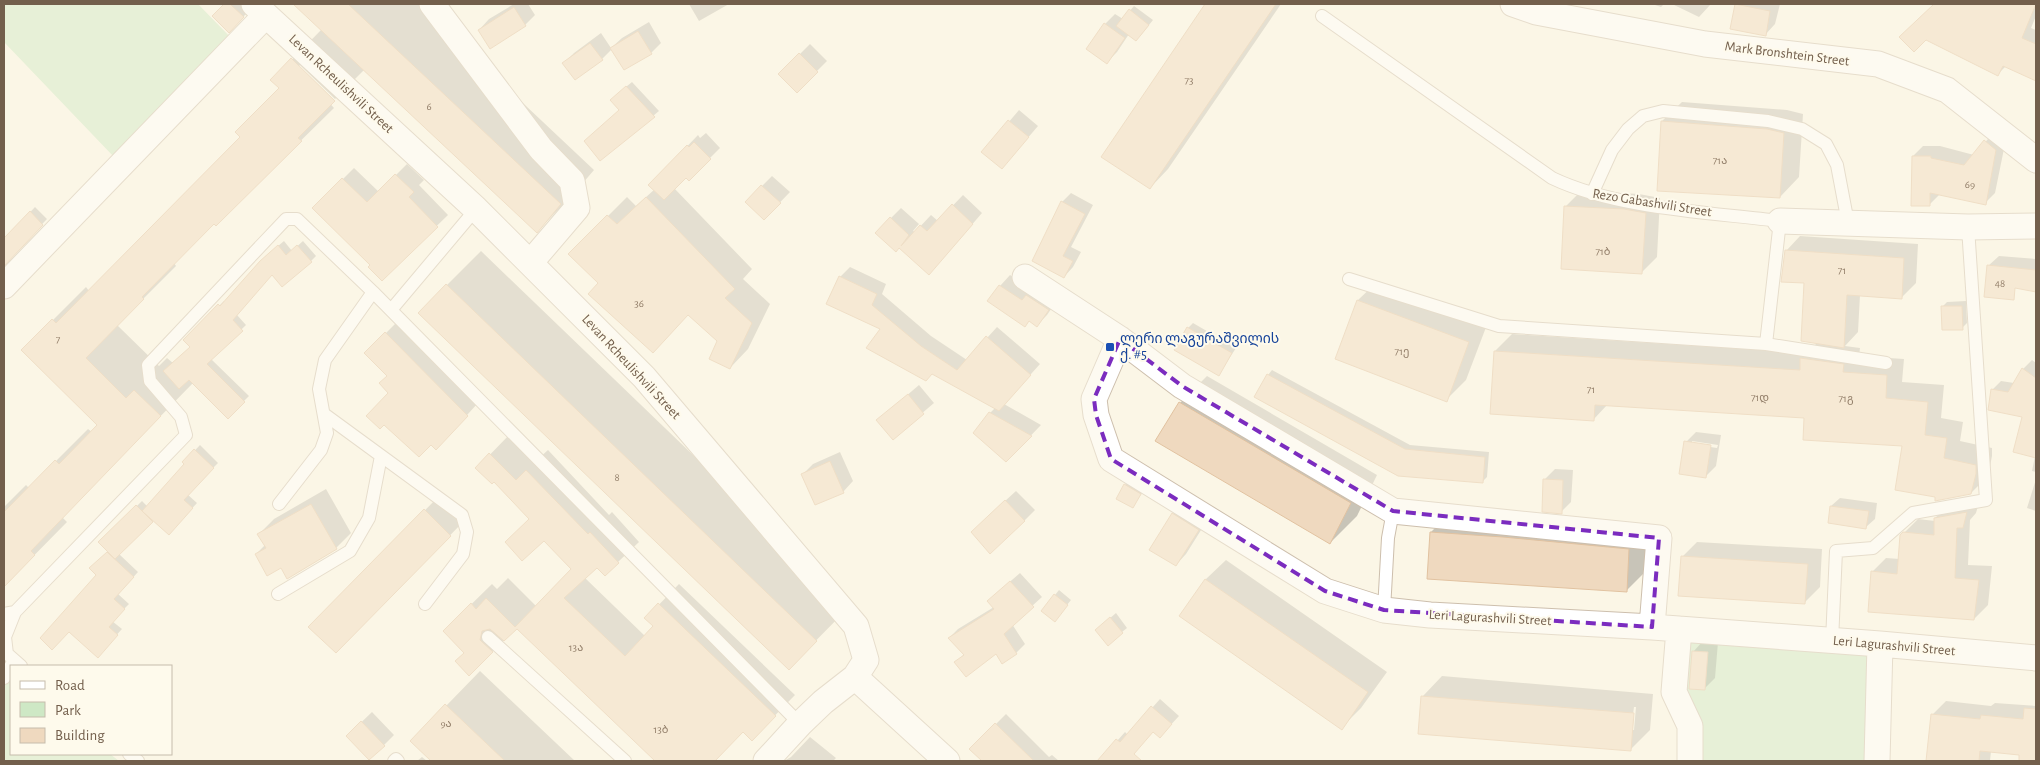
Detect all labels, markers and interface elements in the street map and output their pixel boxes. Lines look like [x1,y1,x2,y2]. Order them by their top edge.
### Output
street label: Levan Rcheulishvili Street [286,32,396,136]
street label: Mark Bronshtein Street [1724,39,1851,69]
house number: 73 [1184,75,1194,86]
house number: 6 [426,101,432,112]
house number: 71ა [1713,155,1727,166]
house number: 69 [1965,179,1975,190]
street label: Rezo Gabashvili Street [1591,187,1713,219]
house number: 71ბ [1595,246,1611,257]
house number: 71 [1838,265,1846,276]
house number: 48 [1995,278,2005,289]
house number: 36 [634,298,644,309]
street label: Levan Rcheulishvili Street [579,312,683,422]
place label: ლერი ლაგურაშვილის ქ. #5 [1120,331,1279,363]
house number: 7 [56,334,61,345]
marker: ლერი ლაგურაშვილის ქ. #5 [1104,341,1116,353]
house number: 71ე [1395,346,1409,358]
house number: 71 [1587,384,1595,395]
house number: 71დ [1751,392,1769,404]
house number: 71გ [1839,393,1853,405]
house number: 8 [614,472,620,483]
street label: Leri Lagurashvili Street [1428,608,1552,628]
street label: Leri Lagurashvili Street [1832,634,1956,658]
house number: 13ა [569,642,583,653]
legend [10,665,172,755]
text: Road [55,678,85,693]
text: Park [55,703,81,718]
house number: 9ა [440,718,452,729]
house number: 13ბ [654,724,669,735]
text: Building [55,728,105,743]

